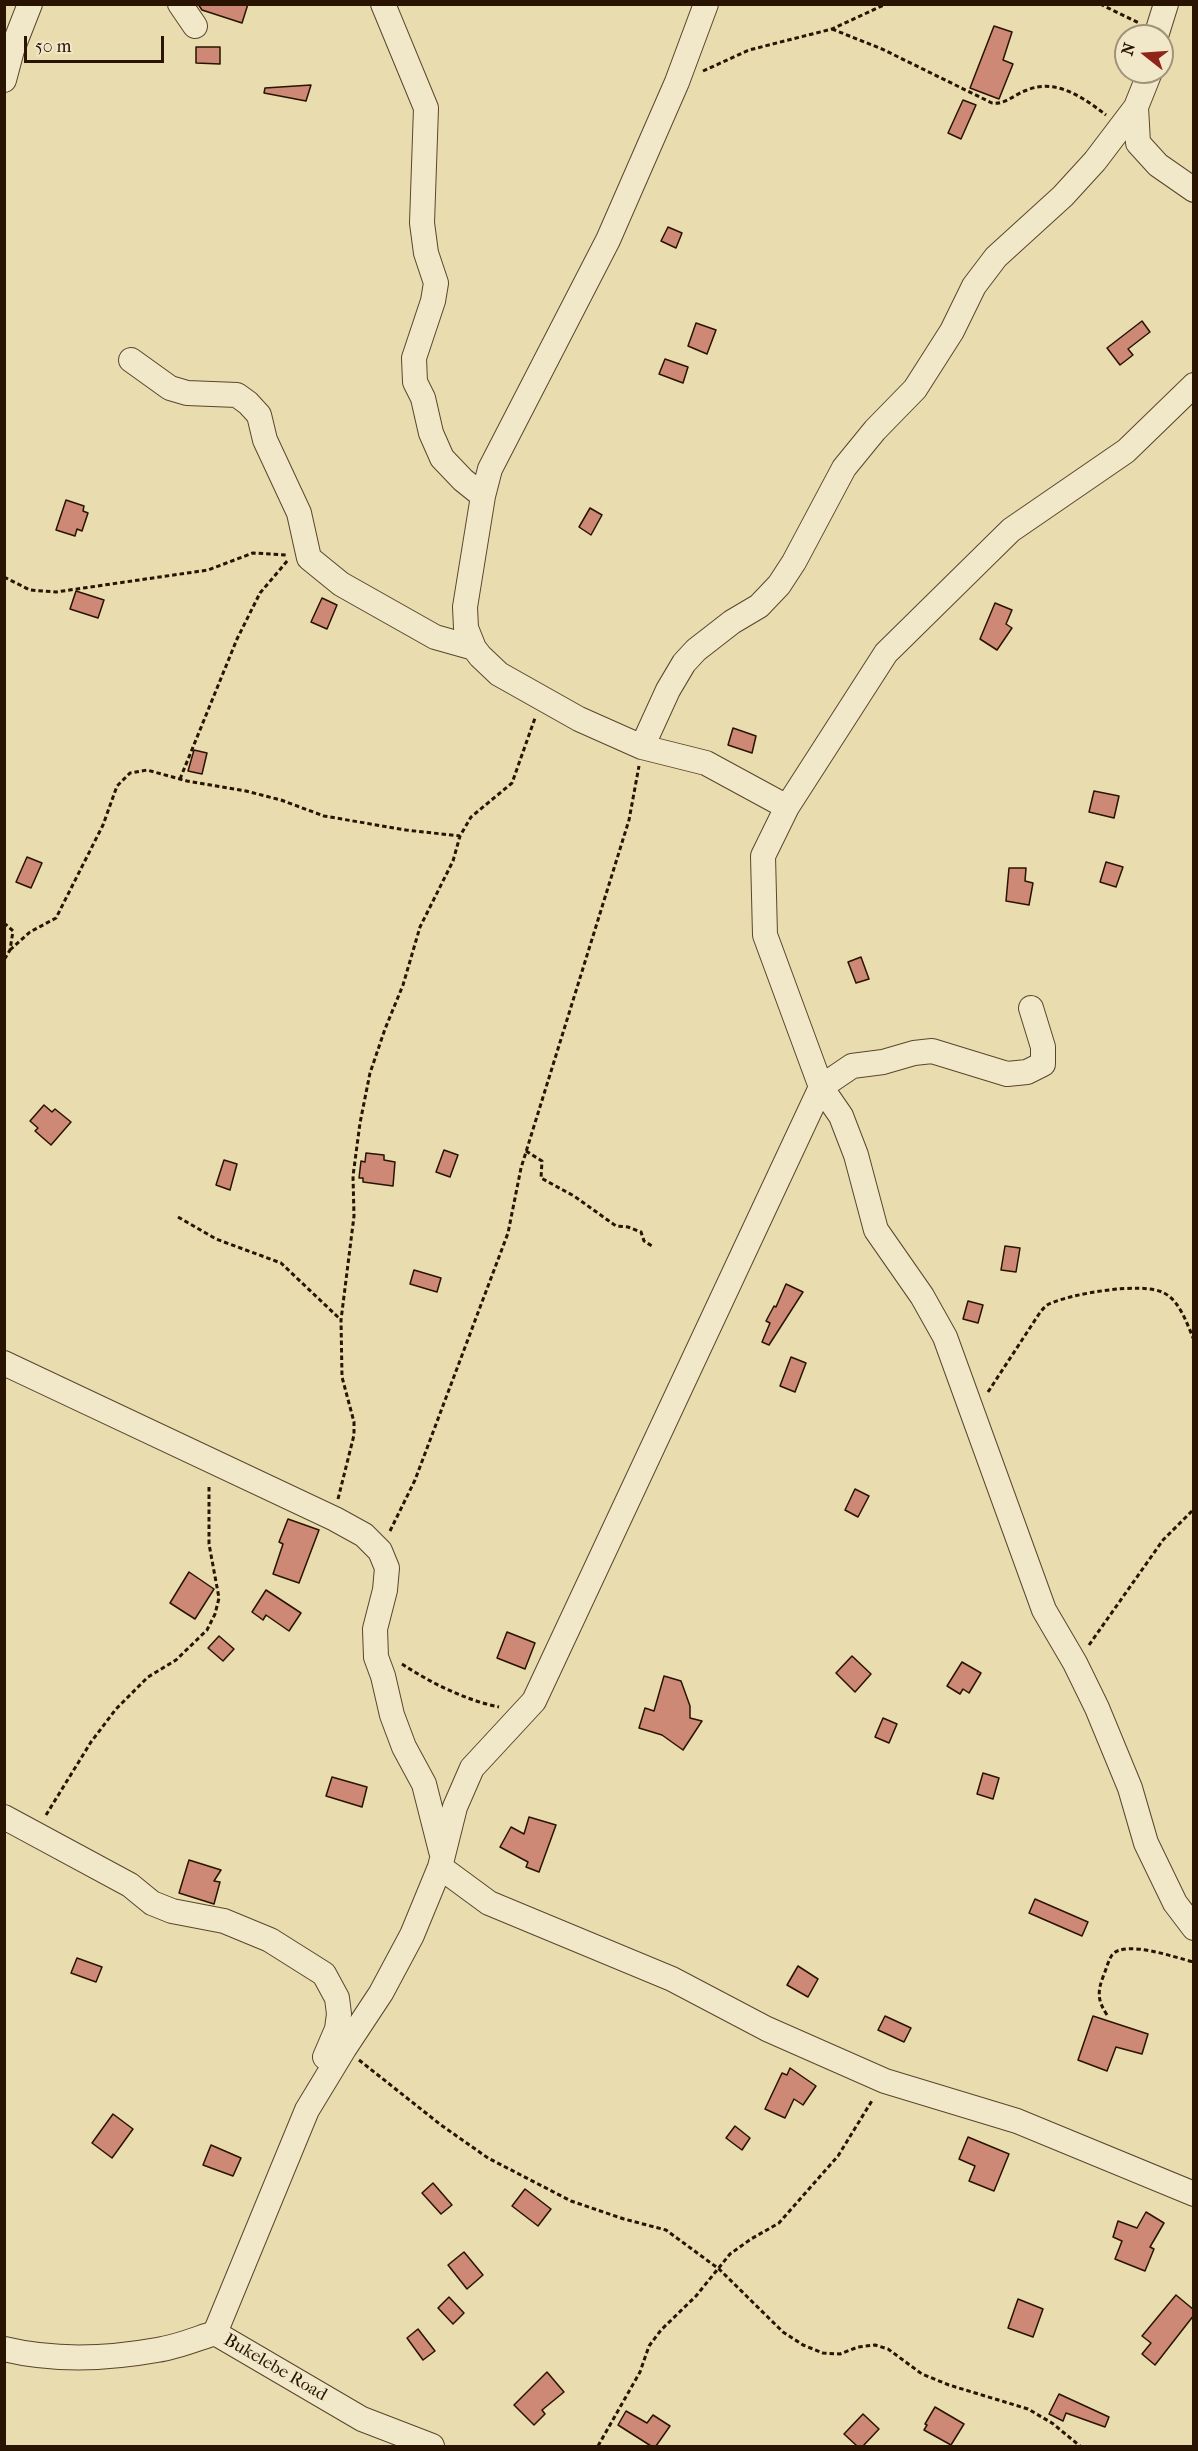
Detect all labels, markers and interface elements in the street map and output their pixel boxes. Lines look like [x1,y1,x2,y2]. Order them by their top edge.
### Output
scale bar [27,24,166,62]
north arrow [1114,24,1174,84]
text: 50 m [35,36,71,57]
text: N [1117,41,1139,58]
street label: Bukelebe Road [219,2330,331,2406]

